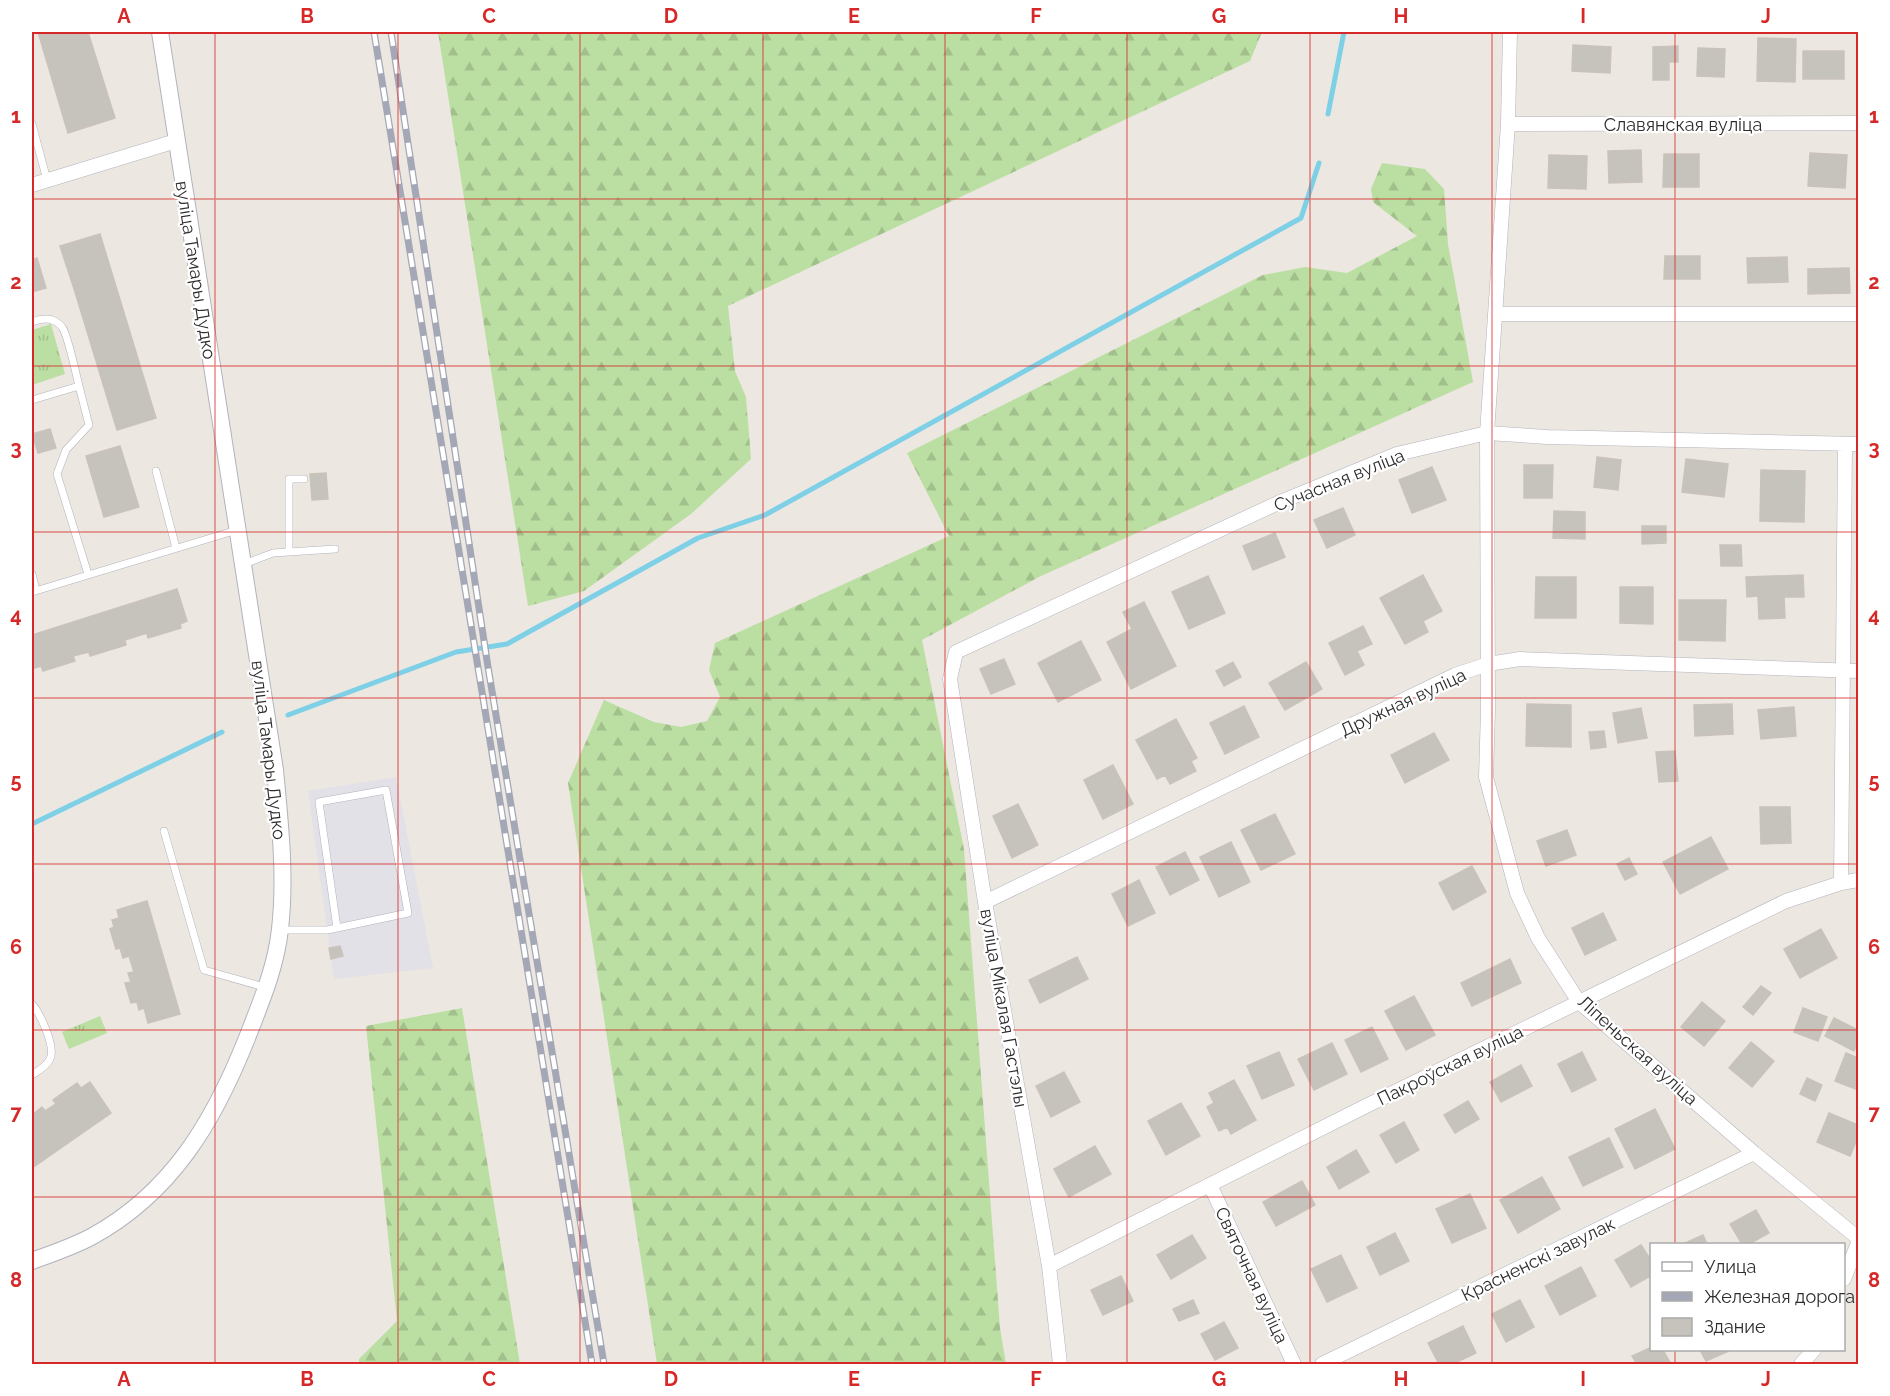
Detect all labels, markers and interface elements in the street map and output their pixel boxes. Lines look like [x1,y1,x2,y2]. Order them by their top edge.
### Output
text: A [117,4,131,28]
text: B [300,4,314,28]
text: C [482,4,496,28]
text: D [664,4,678,28]
text: E [848,4,860,28]
text: F [1030,4,1042,28]
text: G [1212,4,1226,28]
text: H [1394,4,1408,28]
text: I [1580,4,1586,28]
text: J [1761,4,1771,28]
text: 1 [11,104,21,128]
text: 1 [1869,104,1879,128]
street label: Славянская вуліца [1604,114,1762,135]
street label: вуліца Тамары Дудко [172,179,221,361]
text: 2 [10,270,22,294]
text: 2 [1868,270,1880,294]
text: 3 [10,436,22,460]
text: 3 [1868,436,1880,460]
street label: Сучасная вуліца [1271,444,1407,516]
text: 4 [10,603,22,627]
text: 4 [1868,603,1880,627]
street label: вуліца Тамары Дудко [248,659,290,841]
street label: Дружная вуліца [1337,664,1469,740]
text: 5 [10,769,22,793]
text: 5 [1868,769,1880,793]
street label: вуліца Мікалая Гастэлы [976,907,1032,1109]
text: 6 [10,935,22,959]
text: 6 [1868,935,1880,959]
street label: Ліпеньская вуліца [1574,991,1702,1109]
street label: Пакроўская вуліца [1374,1021,1526,1109]
text: 7 [10,1101,22,1125]
text: 7 [1868,1101,1880,1125]
street label: Святочная вуліца [1211,1204,1293,1346]
street label: Красненскі завулак [1458,1213,1618,1305]
legend [1650,1243,1845,1351]
text: Улица [1704,1256,1756,1277]
text: 8 [10,1268,22,1292]
text: 8 [1868,1268,1880,1292]
text: Железная дорога [1704,1286,1855,1307]
text: Здание [1704,1316,1766,1337]
text: A [117,1367,131,1391]
text: B [300,1367,314,1391]
text: C [482,1367,496,1391]
text: D [664,1367,678,1391]
text: E [848,1367,860,1391]
text: F [1030,1367,1042,1391]
text: G [1212,1367,1226,1391]
text: H [1394,1367,1408,1391]
text: I [1580,1367,1586,1391]
text: J [1761,1367,1771,1391]

